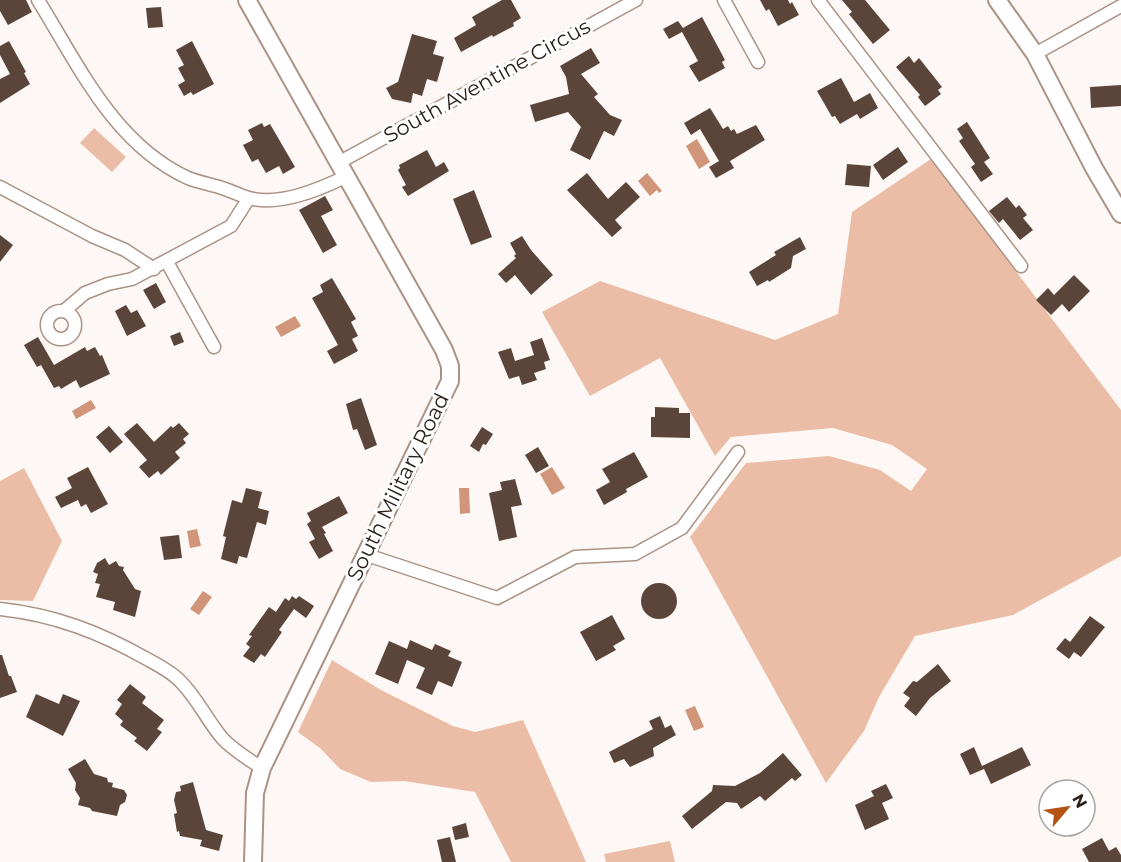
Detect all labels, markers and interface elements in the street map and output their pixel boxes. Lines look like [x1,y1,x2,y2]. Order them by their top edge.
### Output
street label: South Aventine Circus [379,13,594,148]
street label: South Military Road [341,389,454,585]
north arrow [1037,778,1097,838]
text: N [1068,791,1091,811]

